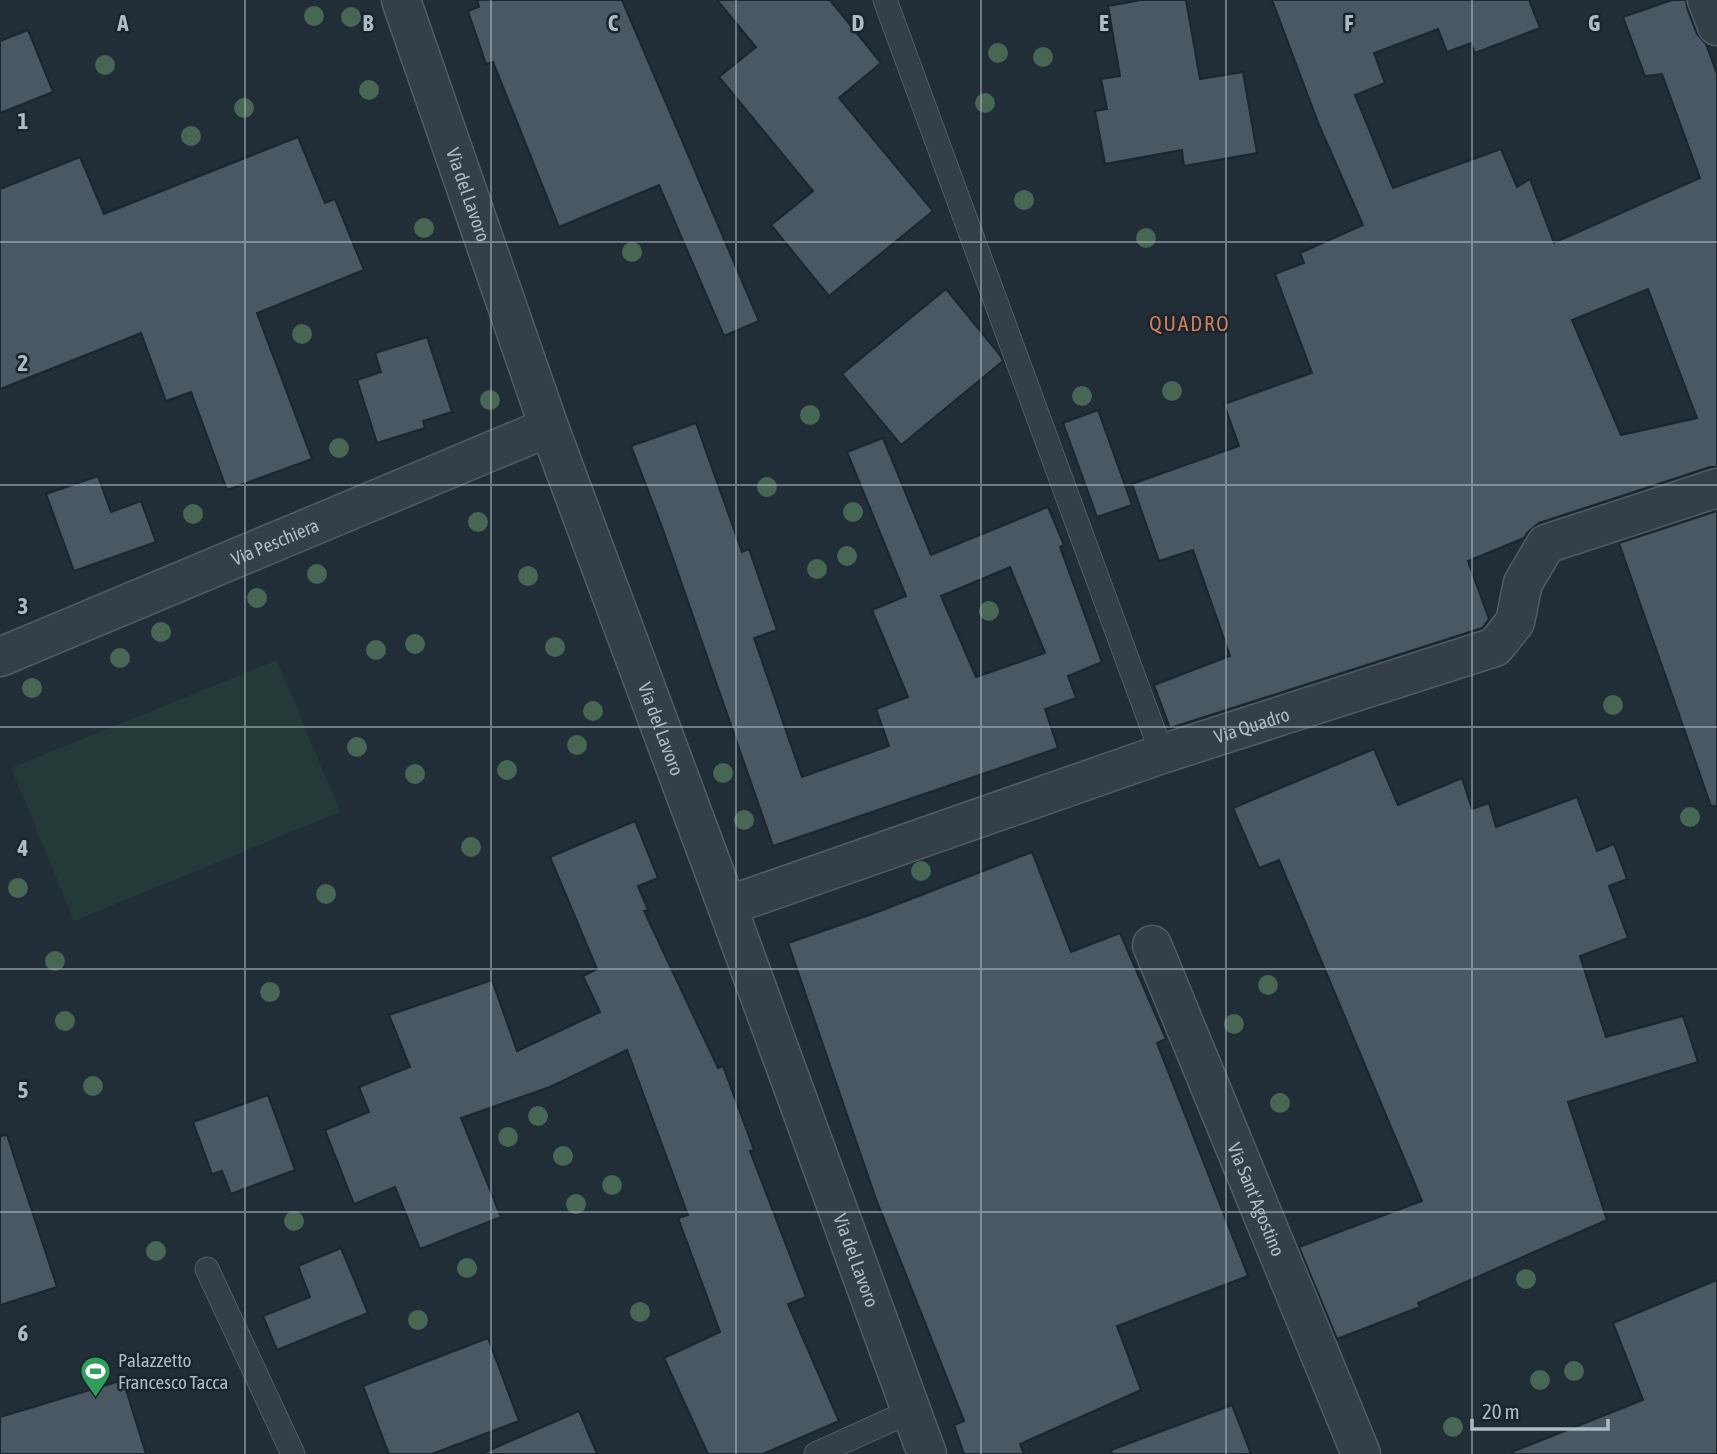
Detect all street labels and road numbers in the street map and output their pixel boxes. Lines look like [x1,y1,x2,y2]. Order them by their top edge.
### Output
street label: Via del Lavoro [442,145,495,244]
street label: Via Peschiera [228,514,322,570]
street label: Via del Lavoro [634,679,689,779]
street label: Via Quadro [1211,703,1292,748]
street label: Via Sant'Agostino [1223,1139,1290,1259]
street label: Via del Lavoro [829,1211,883,1310]

